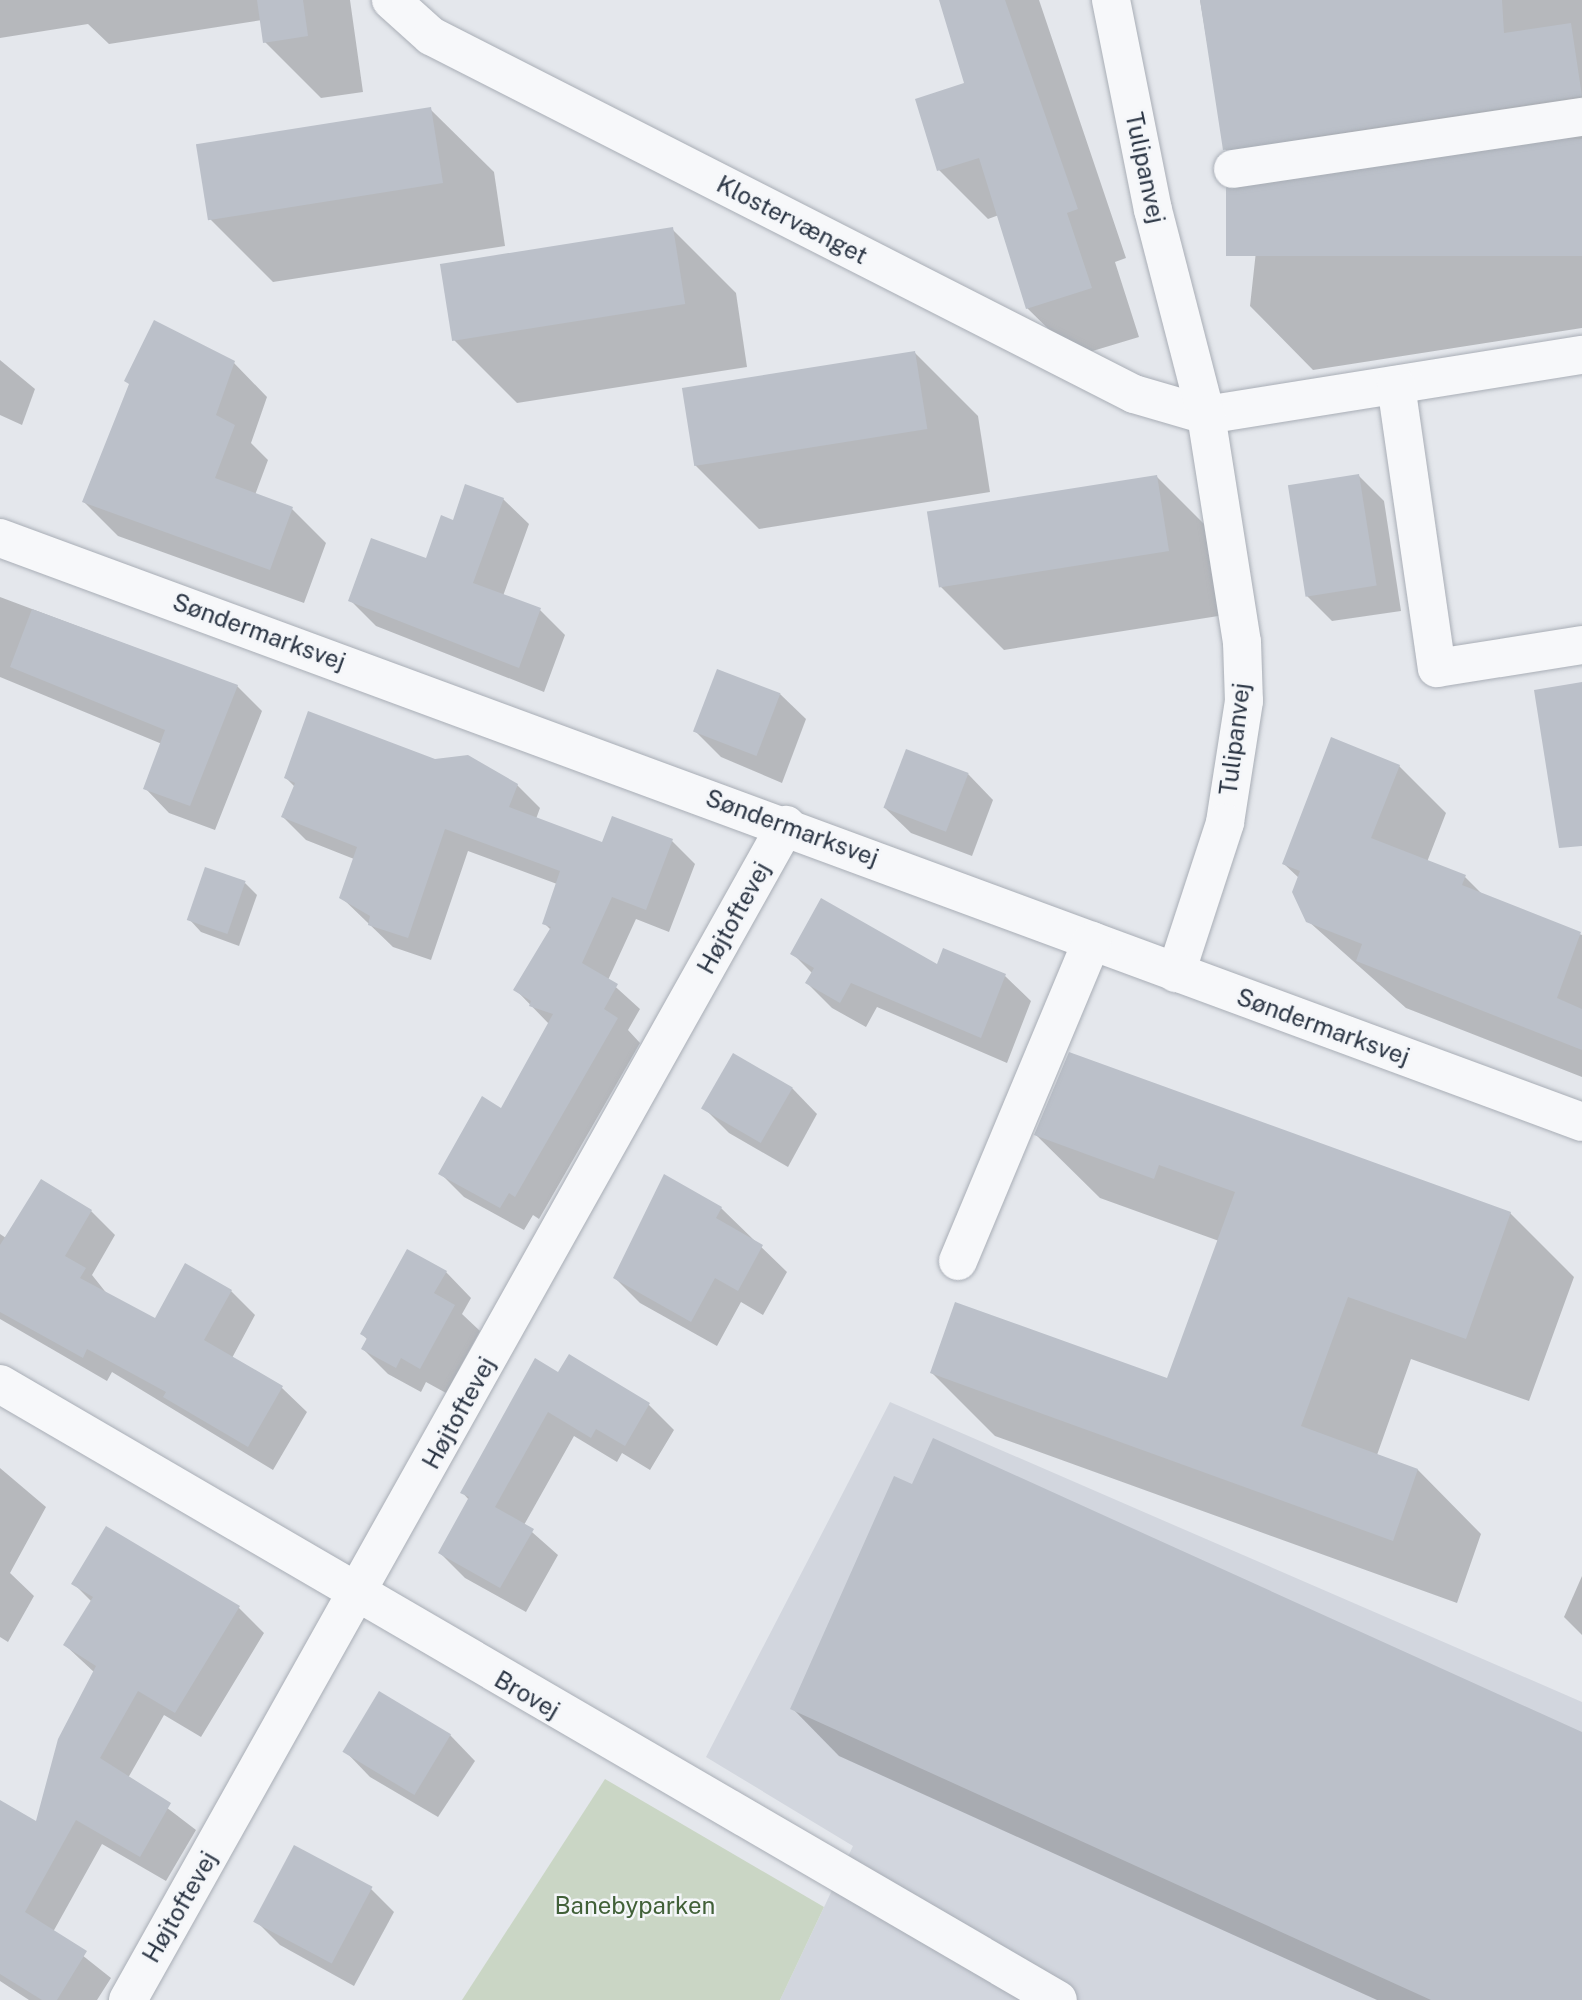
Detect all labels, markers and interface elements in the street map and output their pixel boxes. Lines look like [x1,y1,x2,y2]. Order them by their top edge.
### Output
street label: Tulipanvej [1119,110,1171,226]
street label: Klostervænget [712,170,872,270]
street label: Søndermarksvej [169,587,349,677]
street label: Tulipanvej [1214,681,1256,797]
street label: Søndermarksvej [702,783,882,873]
street label: Højtoftevej [691,857,777,979]
street label: Søndermarksvej [1233,982,1413,1072]
street label: Højtoftevej [416,1352,502,1474]
street label: Brovej [489,1665,565,1725]
street label: Højtoftevej [137,1846,223,1968]
park label: Banebyparken [555,1892,715,1920]

